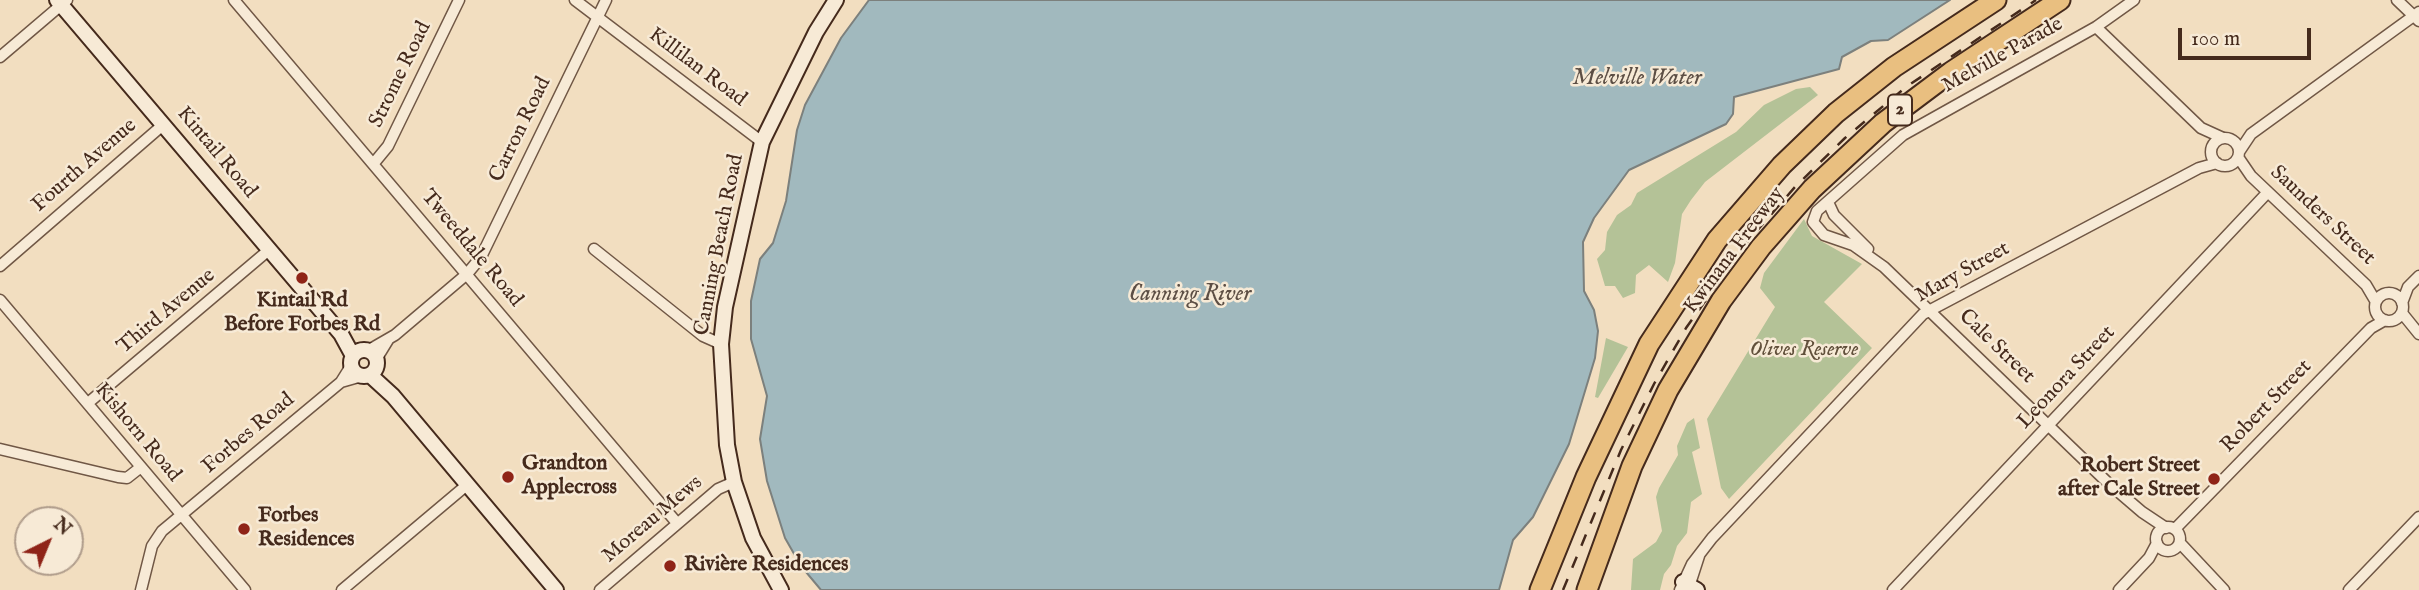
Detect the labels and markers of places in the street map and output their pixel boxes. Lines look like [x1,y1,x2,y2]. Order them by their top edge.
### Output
marker: Kintail Rd Before Forbes Rd [294,270,310,286]
place label: Kintail Rd Before Forbes Rd [224,289,380,339]
place label: Grandton Applecross [522,452,617,502]
place label: Robert Street after Cale Street [2058,454,2200,504]
marker: Grandton Applecross [500,469,516,485]
marker: Robert Street after Cale Street [2206,471,2222,487]
place label: Forbes Residences [258,504,354,554]
marker: Forbes Residences [236,521,252,537]
place label: Rivière Residences [684,553,848,579]
marker: Rivière Residences [662,558,678,574]

